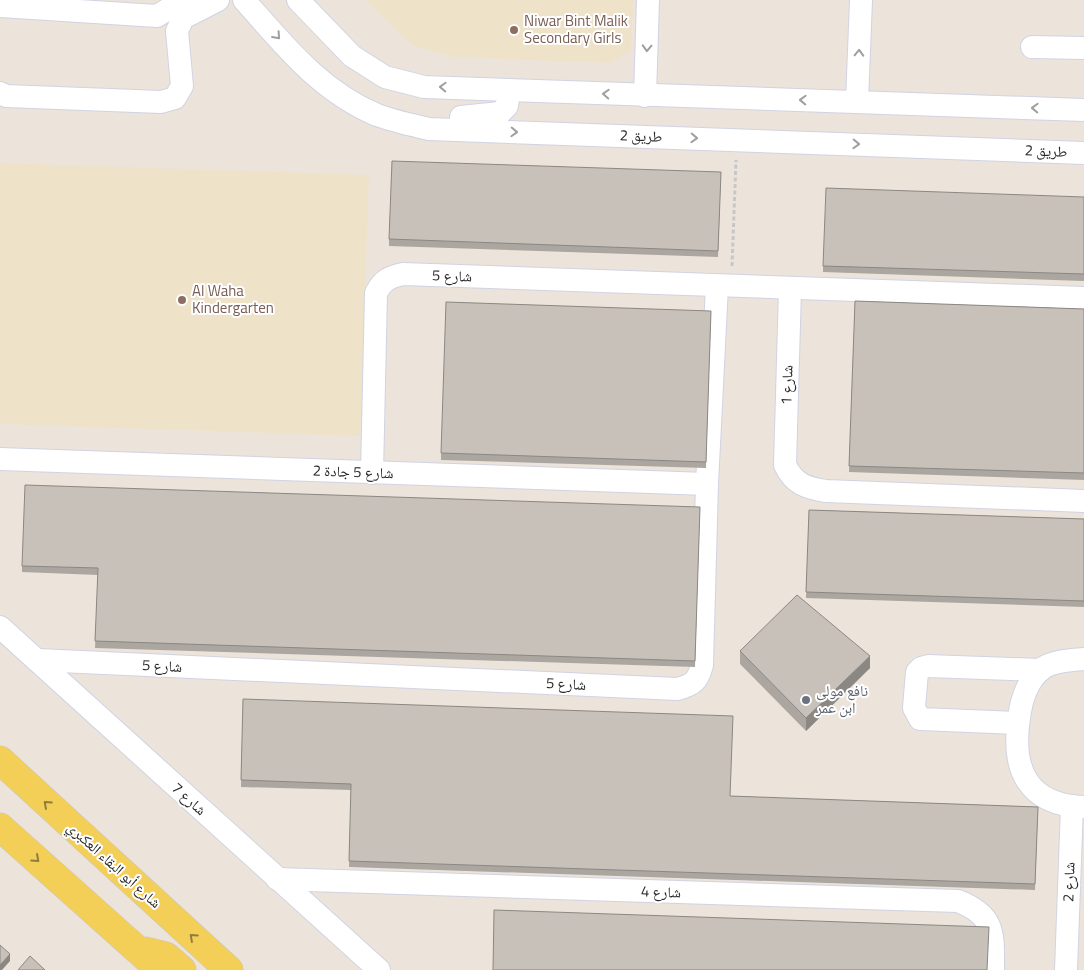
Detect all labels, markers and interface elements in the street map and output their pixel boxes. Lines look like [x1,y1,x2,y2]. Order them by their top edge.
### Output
place label: Niwar Bint Malik Secondary Girls [524,9,628,49]
marker: Niwar Bint Malik Secondary Girls [508,24,520,36]
one-way arrow [271,31,280,40]
one-way arrow [642,44,652,52]
one-way arrow [854,49,864,56]
one-way arrow [439,82,447,93]
one-way arrow [601,89,609,100]
one-way arrow [799,95,806,105]
one-way arrow [1031,103,1039,114]
street label: طريق 2 [619,123,663,148]
one-way arrow [510,126,518,137]
one-way arrow [690,133,698,143]
street label: طريق 2 [1024,138,1068,163]
one-way arrow [852,139,860,150]
street label: شارع 5 [432,263,473,288]
place label: Al Waha Kindergarten [192,279,274,319]
marker: Al Waha Kindergarten [176,294,188,306]
street label: شارع 1 [774,364,799,405]
street label: شارع 5 جادة 2 [312,459,394,484]
street label: شارع 5 [141,653,183,678]
street label: شارع 5 [545,671,587,696]
place label: نافع مولى ابن عمر [815,679,868,719]
marker: نافع مولى ابن عمر [800,694,812,706]
street label: شارع 7 [167,777,212,821]
one-way arrow [44,801,53,810]
street label: شارع أبو البقاء العكبري [62,816,167,914]
one-way arrow [31,853,40,862]
street label: شارع 2 [1056,861,1081,902]
street label: شارع 4 [641,879,682,904]
one-way arrow [189,934,198,943]

